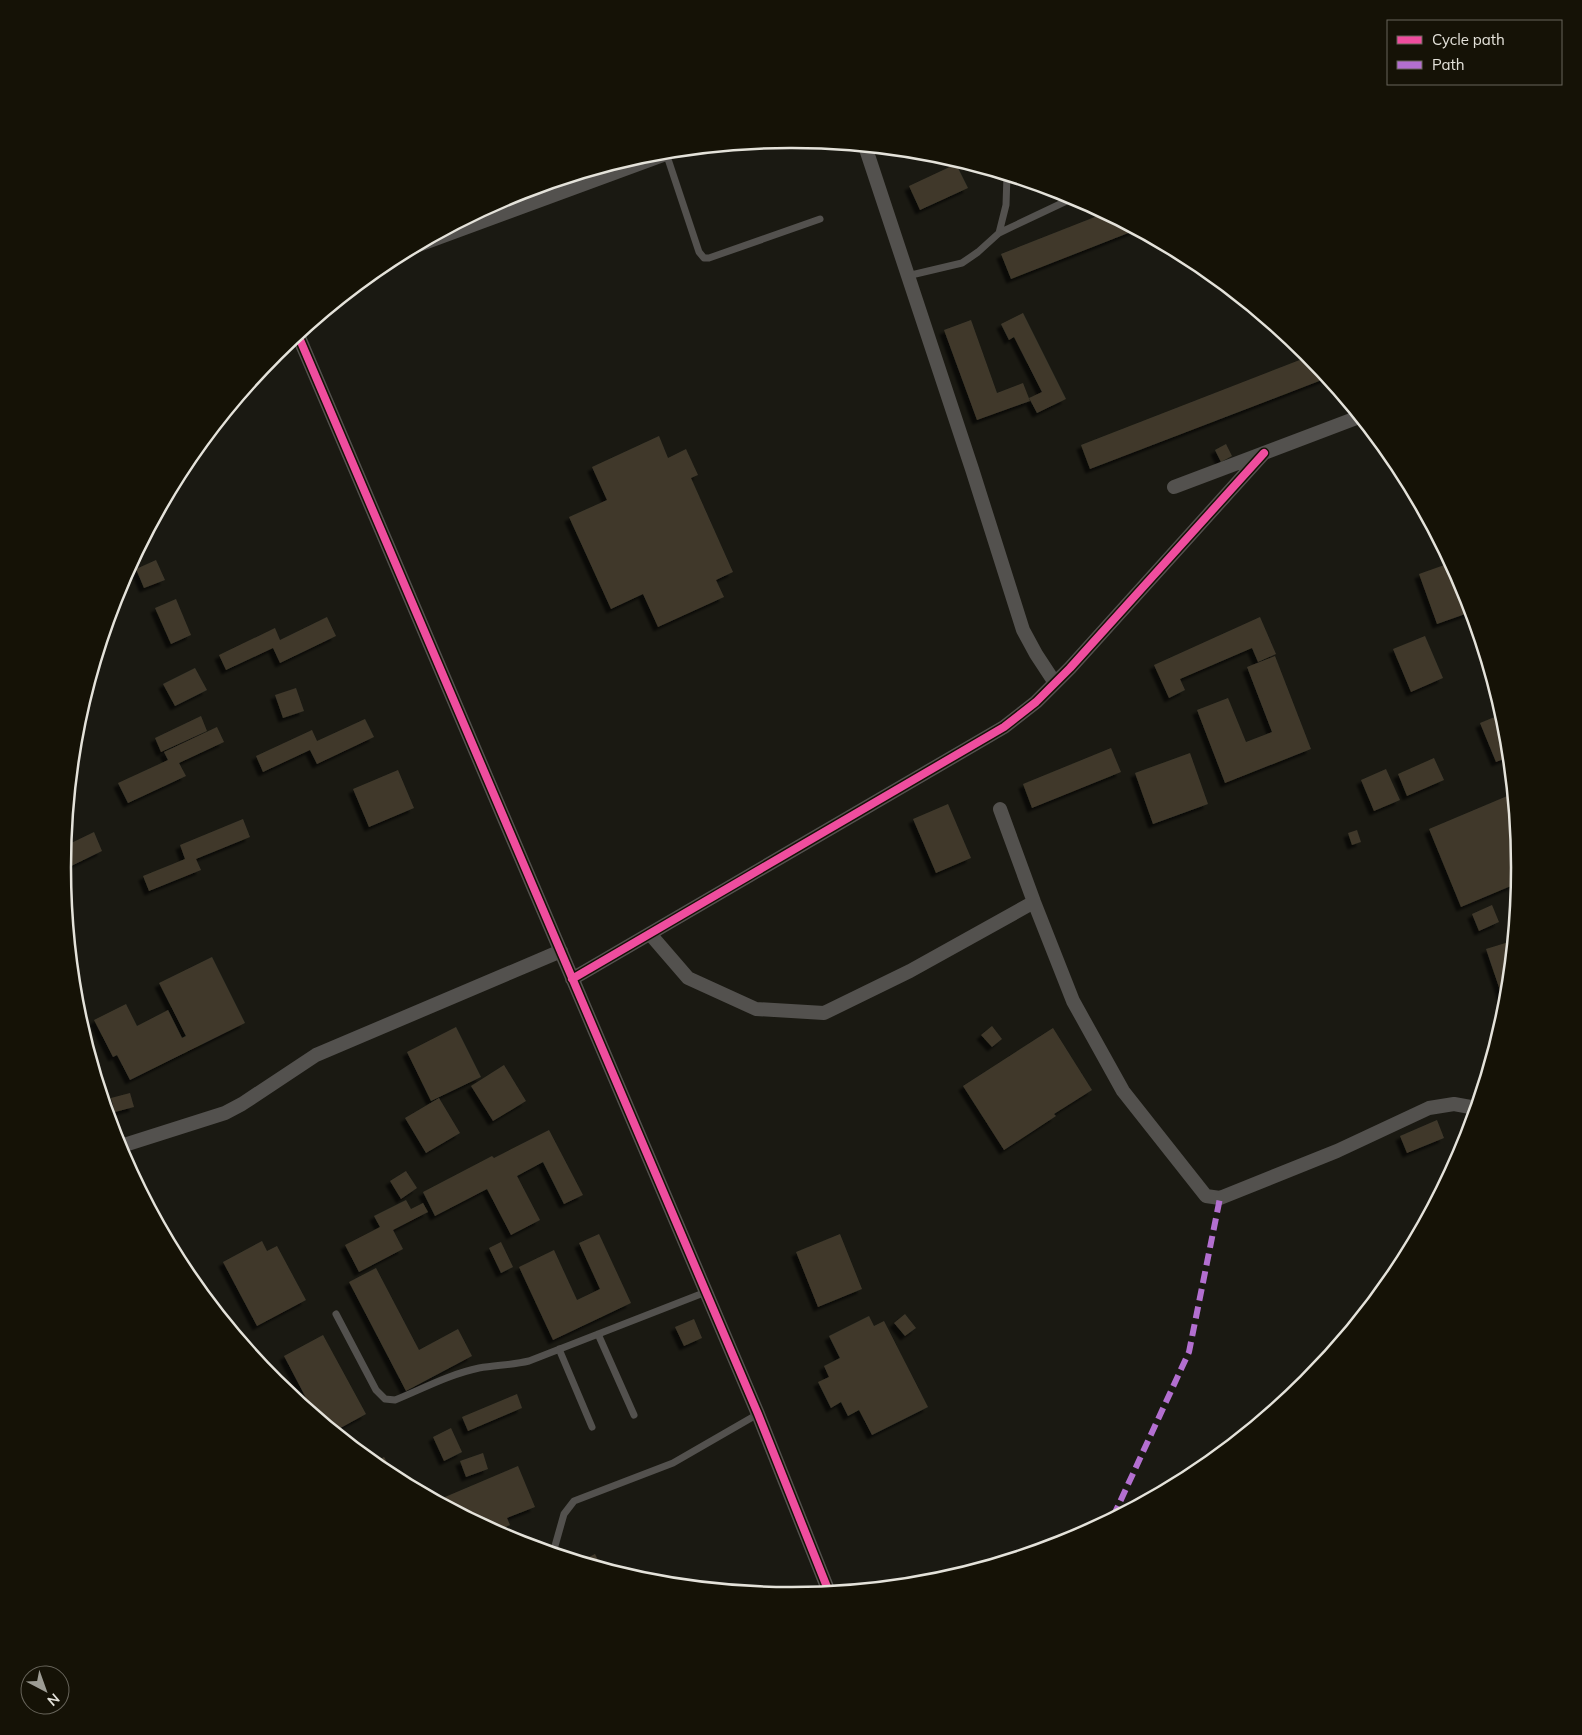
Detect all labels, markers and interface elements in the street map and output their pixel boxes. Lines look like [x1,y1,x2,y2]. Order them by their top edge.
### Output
legend [1387,20,1562,85]
text: Cycle path [1432,30,1505,49]
text: Path [1432,55,1464,74]
north arrow [20,1665,70,1715]
text: N [44,1690,63,1710]

